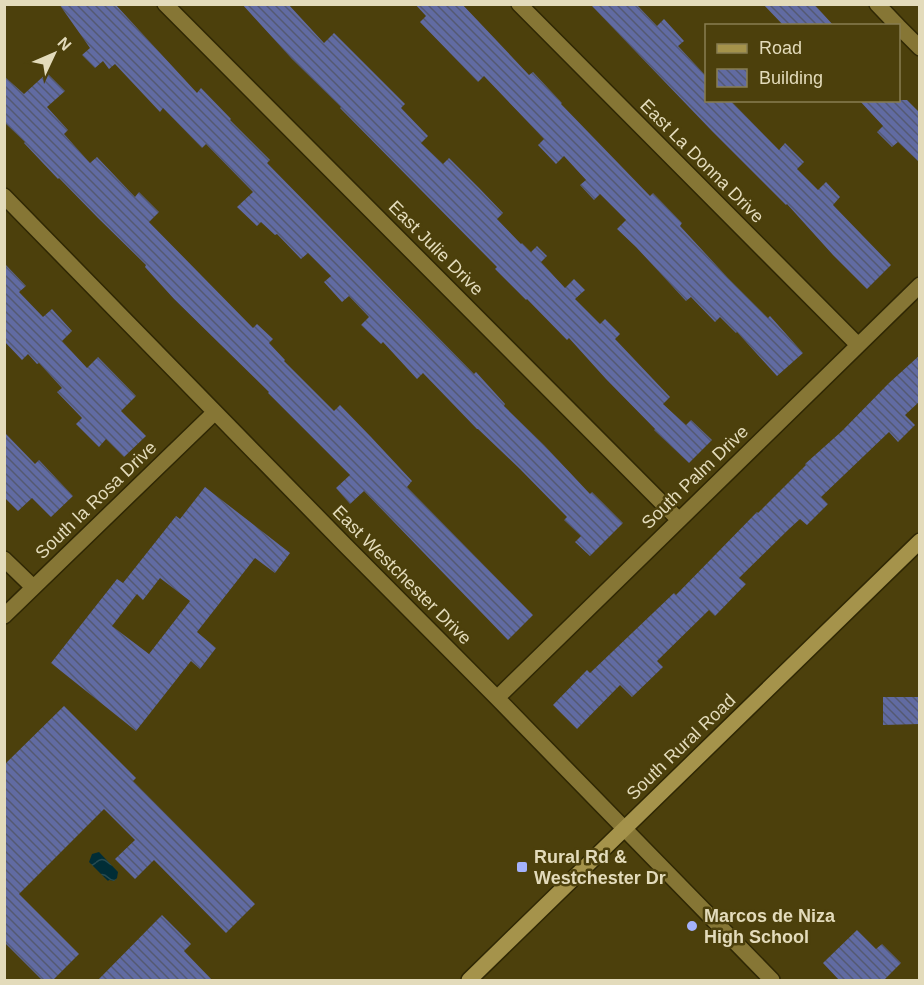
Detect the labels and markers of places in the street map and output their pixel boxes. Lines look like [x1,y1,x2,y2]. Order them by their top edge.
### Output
place label: Rural Rd & Westchester Dr [534,847,666,888]
marker: Rural Rd & Westchester Dr [515,860,529,874]
place label: Marcos de Niza High School [704,906,836,947]
marker: Marcos de Niza High School [685,919,699,933]

